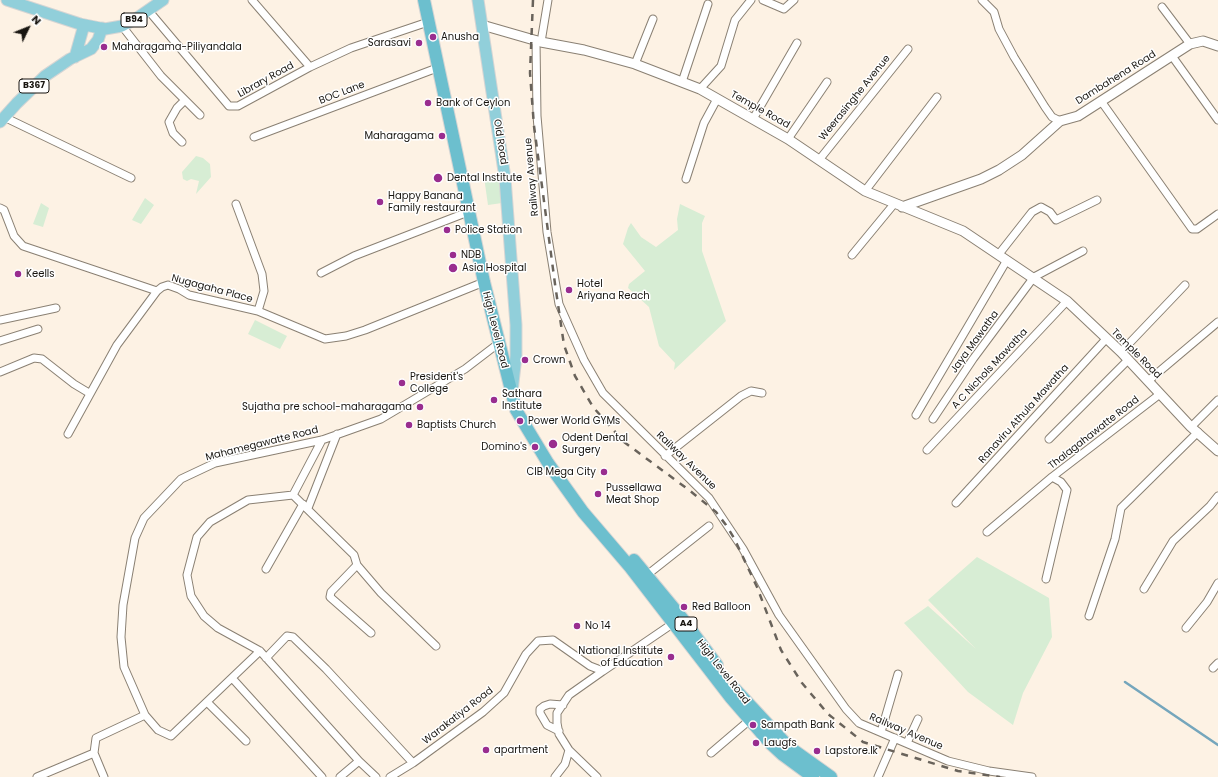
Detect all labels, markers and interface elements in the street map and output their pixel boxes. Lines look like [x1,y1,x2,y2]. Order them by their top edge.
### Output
north arrow [8,8,48,48]
text: N [28,11,45,28]
road number: B94 [121,13,147,27]
place label: Anusha [441,31,479,43]
marker: Anusha [428,32,438,42]
place label: Sarasavi [368,37,411,49]
marker: Sarasavi [414,38,424,48]
place label: Maharagama-Piliyandala [112,41,242,53]
marker: Maharagama-Piliyandala [99,42,109,52]
street label: Dambahena Road [1074,49,1158,107]
street label: Weerasinghe Avenue [817,53,893,143]
street label: Library Road [236,60,296,100]
road number: B367 [19,79,49,93]
street label: BOC Lane [317,79,367,107]
street label: Temple Road [728,89,792,131]
place label: Bank of Ceylon [436,97,510,109]
marker: Bank of Ceylon [423,98,433,108]
street label: Old Road [490,118,510,166]
place label: Maharagama [364,130,434,142]
marker: Maharagama [437,131,447,141]
street label: Railway Avenue [523,137,541,217]
marker: Dental Institute [432,172,444,184]
place label: Dental Institute [447,172,522,184]
place label: Happy Banana Family restaurant [388,190,476,214]
marker: Happy Banana Family restaurant [375,197,385,207]
place label: Police Station [455,224,522,236]
marker: Police Station [442,225,452,235]
place label: NDB [461,249,481,261]
marker: NDB [448,250,458,260]
marker: Asia Hospital [447,262,459,274]
place label: Asia Hospital [462,262,526,274]
place label: Keells [26,268,55,280]
marker: Keells [13,269,23,279]
street label: Nugagaha Place [170,272,254,306]
place label: Hotel Ariyana Reach [577,278,650,302]
marker: Hotel Ariyana Reach [564,285,574,295]
street label: High Level Road [480,290,510,370]
street label: Jaya Mawatha [948,308,1002,376]
street label: A C Nichols Mawatha [950,326,1030,412]
street label: Temple Road [1108,326,1164,382]
place label: Crown [533,354,565,366]
marker: Crown [520,355,530,365]
street label: Ranaviru Athula Mawatha [976,362,1072,466]
place label: President's College [410,371,463,394]
marker: President's College [397,378,407,388]
place label: Sathara Institute [502,388,542,412]
street label: Thalagahawatte Road [1046,394,1142,472]
marker: Sathara Institute [489,395,499,405]
place label: Sujatha pre school-maharagama [242,401,412,413]
marker: Sujatha pre school-maharagama [415,402,425,412]
place label: Power World GYMs [528,415,620,427]
marker: Power World GYMs [515,416,525,426]
place label: Baptists Church [417,419,496,431]
marker: Baptists Church [404,420,414,430]
street label: Mahamegawatte Road [204,424,320,464]
street label: Railway Avenue [654,429,718,493]
place label: Odent Dental Surgery [562,432,628,456]
marker: Odent Dental Surgery [547,438,559,450]
place label: Domino's [481,441,527,453]
marker: Domino's [530,442,540,452]
place label: CIB Mega City [527,466,596,478]
marker: CIB Mega City [599,467,609,477]
place label: Pussellawa Meat Shop [606,482,661,506]
marker: Pussellawa Meat Shop [593,489,603,499]
place label: Red Balloon [692,601,751,613]
marker: Red Balloon [679,602,689,612]
road number: A4 [675,617,697,631]
place label: No 14 [585,620,611,632]
marker: No 14 [572,621,582,631]
street label: High Level Road [694,637,752,707]
place label: National Institute of Education [578,645,663,668]
marker: National Institute of Education [666,652,676,662]
street label: Warakatiya Road [420,685,496,747]
street label: Railway Avenue [867,711,945,753]
place label: Sampath Bank [761,719,835,731]
marker: Sampath Bank [748,720,758,730]
place label: Laugfs [764,737,797,749]
marker: Laugfs [751,738,761,748]
place label: apartment [494,744,548,756]
marker: apartment [481,745,491,755]
place label: Lapstore.lk [825,745,878,757]
marker: Lapstore.lk [812,746,822,756]

